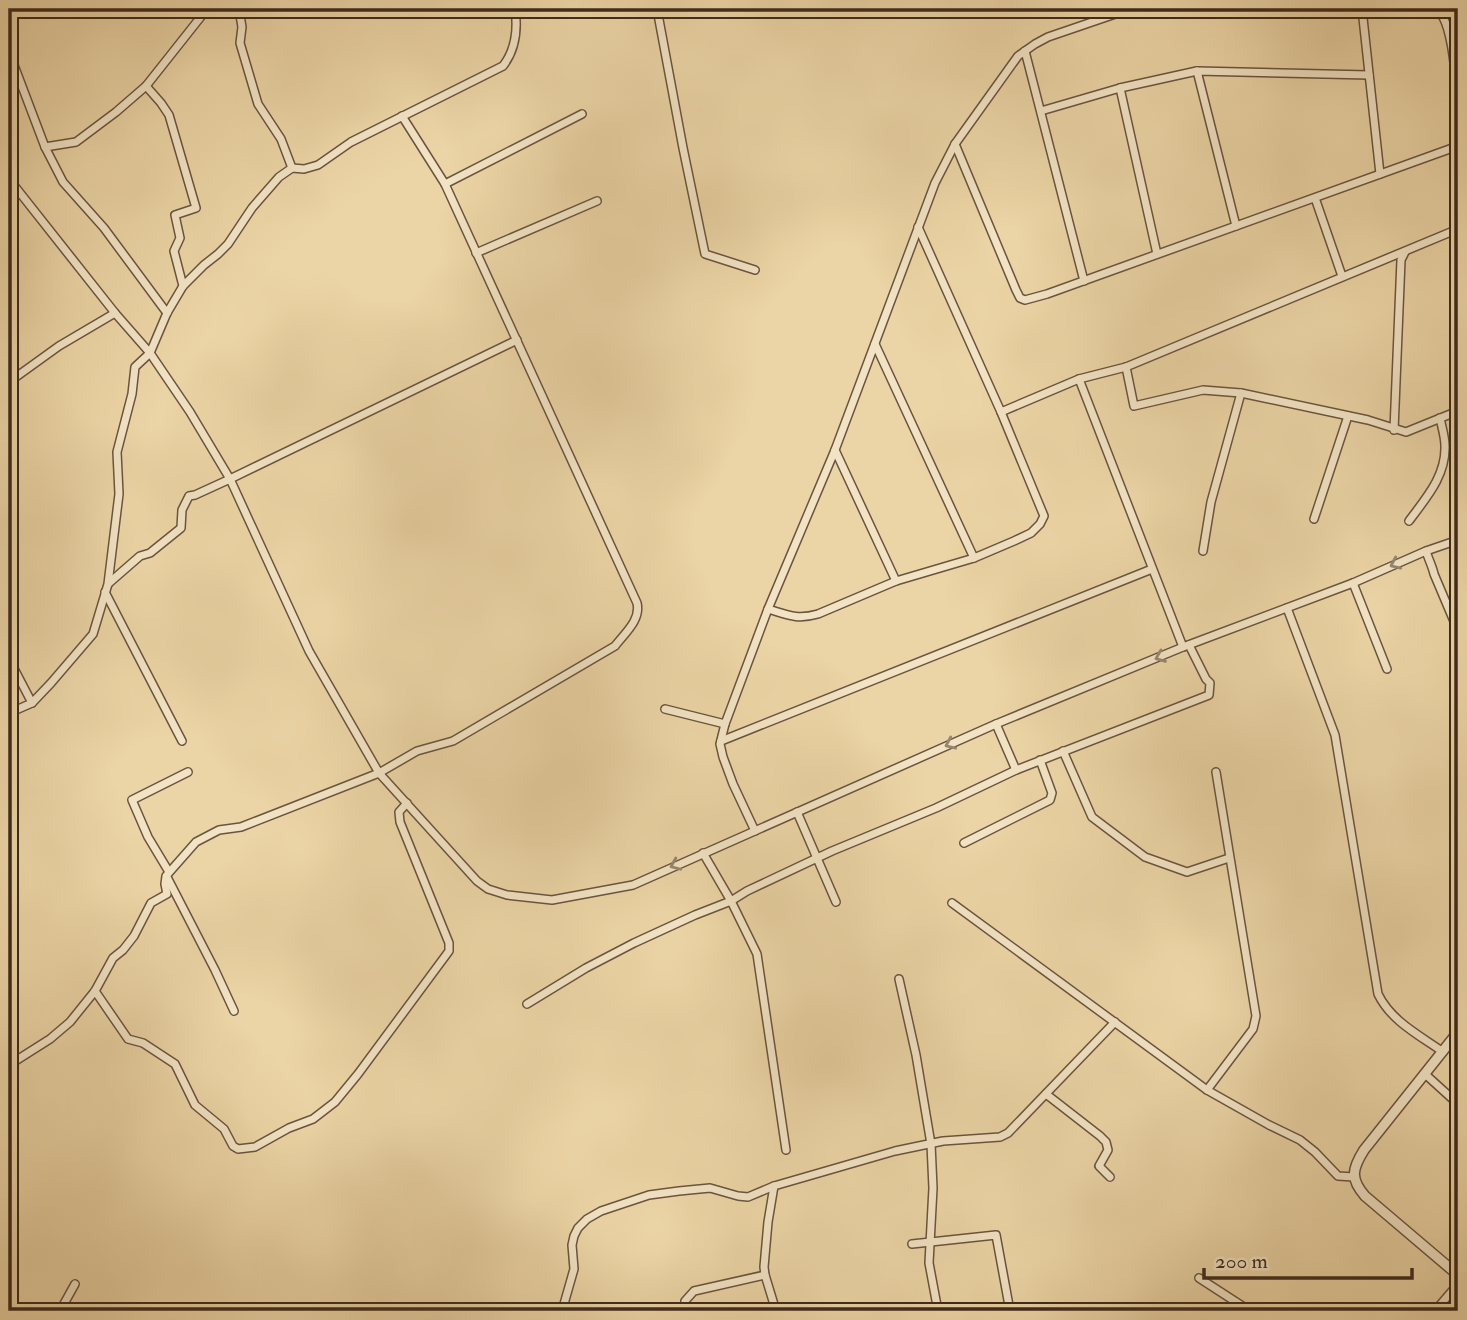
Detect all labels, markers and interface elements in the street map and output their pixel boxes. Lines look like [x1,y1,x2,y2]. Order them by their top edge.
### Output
one-way arrow [1390,556,1402,570]
one-way arrow [1155,648,1167,662]
one-way arrow [945,736,957,750]
one-way arrow [670,857,682,871]
scale bar [1204,1236,1413,1280]
text: 200 m [1215,1248,1268,1275]

